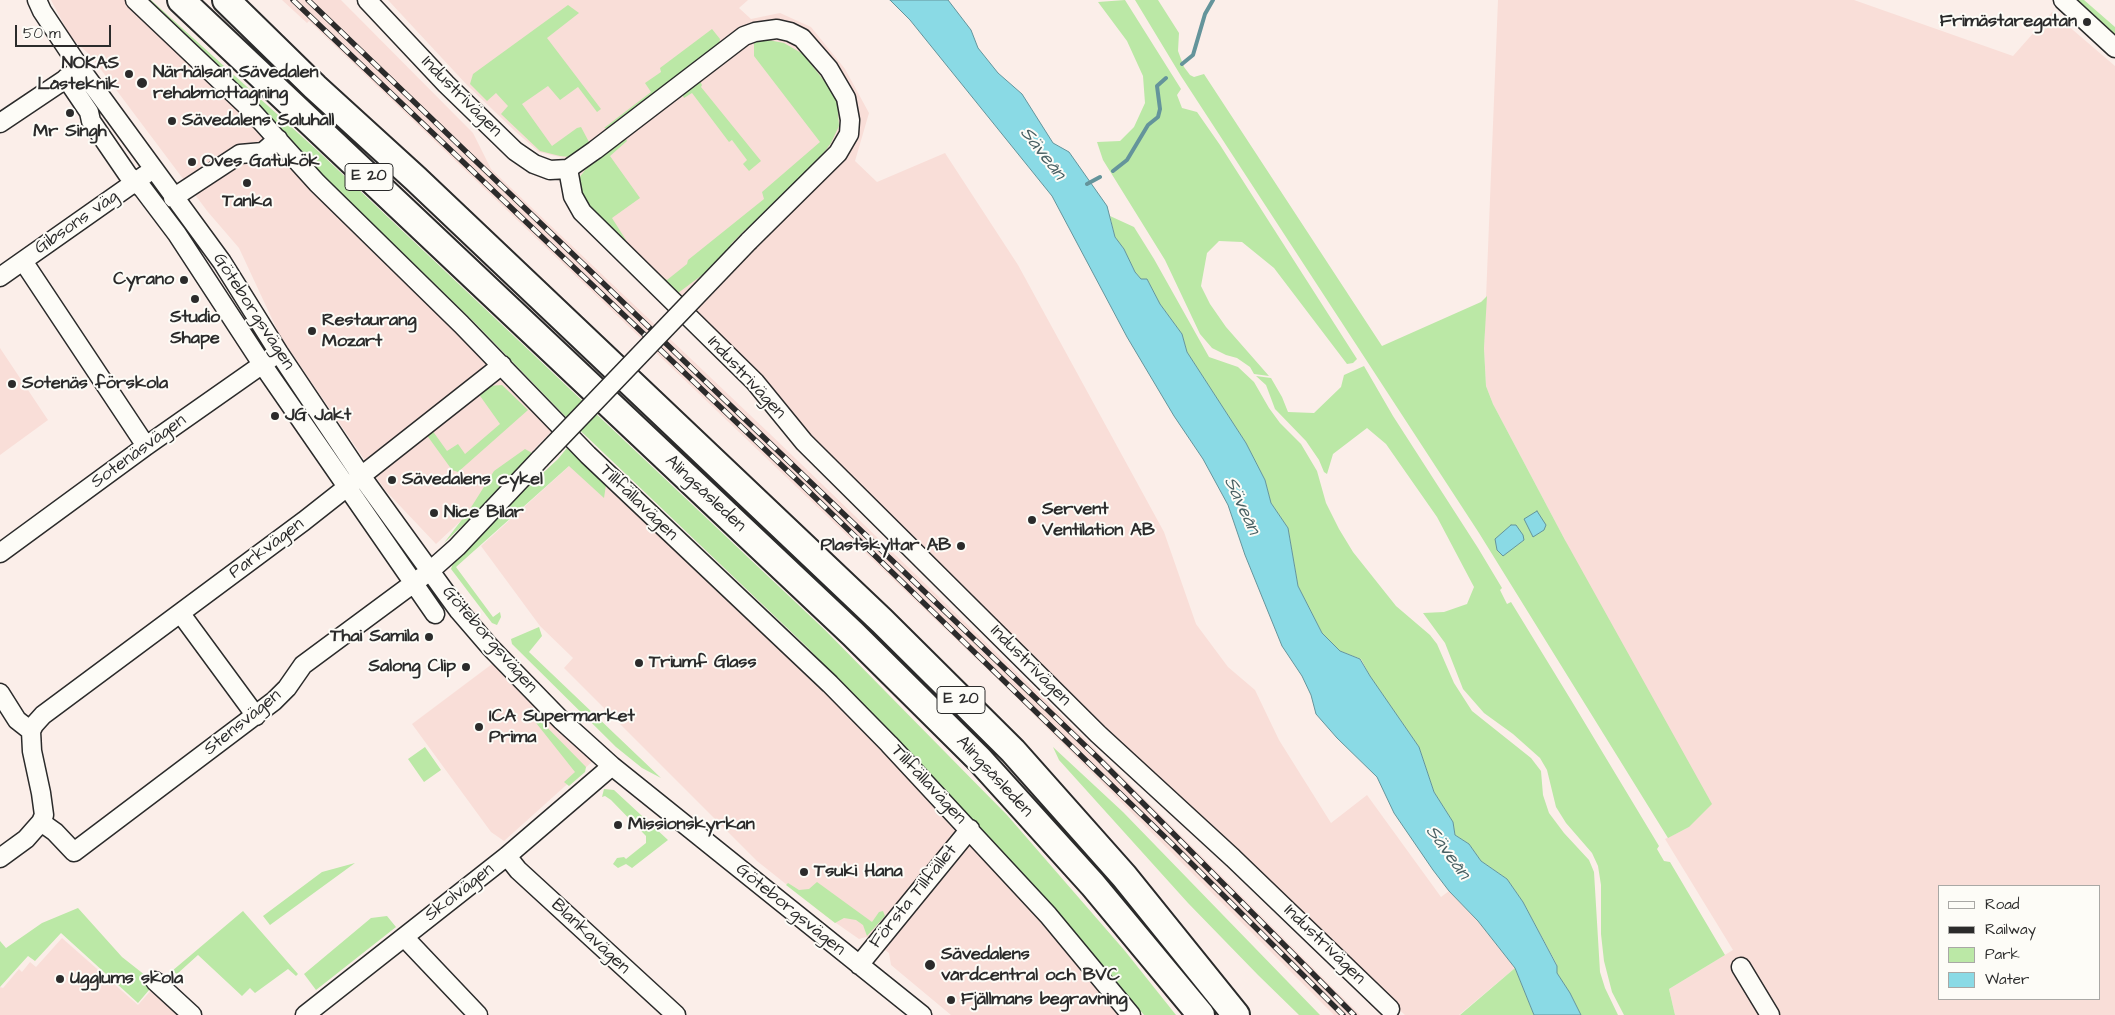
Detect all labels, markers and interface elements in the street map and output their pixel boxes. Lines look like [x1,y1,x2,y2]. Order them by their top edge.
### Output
place label: Frimästaregatan [1940,11,2077,33]
scale bar [18,15,114,47]
marker: Frimästaregatan [2081,16,2093,28]
text: 50 m [23,23,61,44]
street label: Industrivägen [416,52,506,142]
place label: NOKAS Låsteknik [37,53,119,96]
place label: Närhälsan Sävedalen rehabmottagning [153,62,318,104]
marker: NOKAS Låsteknik [123,68,135,80]
marker: Närhälsan Sävedalen rehabmottagning [135,76,149,90]
marker: Mr Singh [64,107,76,119]
place label: Sävedalens Saluhall [182,110,334,132]
marker: Sävedalens Saluhall [166,115,178,127]
place label: Mr Singh [33,121,107,143]
water label: Säveån [1014,123,1070,185]
place label: Oves Gatukök [202,151,320,173]
marker: Oves Gatukök [186,156,198,168]
road number: E 20 [345,163,393,190]
marker: Tanka [241,177,253,189]
street label: Gibsons väg [31,186,123,260]
place label: Tanka [222,191,272,213]
street label: Göteborgsvägen [207,250,299,374]
place label: Cyrano [113,269,174,291]
marker: Cyrano [178,274,190,286]
marker: Studio Shape [189,293,201,305]
place label: Studio Shape [170,307,220,350]
place label: Restaurang Mozart [322,310,417,352]
marker: Restaurang Mozart [306,325,318,337]
street label: Industrivägen [702,332,790,424]
place label: Sotenäs förskola [22,373,168,395]
marker: Sotenäs förskola [6,378,18,390]
place label: JG Jakt [285,405,351,427]
street label: Sotenäsvägen [87,410,191,494]
marker: JG Jakt [269,410,281,422]
street label: Alingsåsleden [660,451,750,537]
street label: Tillfällavägen [594,460,682,546]
place label: Sävedalens cykel [402,469,543,491]
water label: Säveån [1218,473,1264,539]
marker: Sävedalens cykel [386,474,398,486]
place label: Servent Ventilation AB [1042,499,1155,542]
place label: Nice Bilar [444,502,524,524]
marker: Nice Bilar [428,507,440,519]
street label: Parkvägen [225,514,309,584]
marker: Servent Ventilation AB [1026,514,1038,526]
place label: Plastskyltar AB [821,535,951,557]
marker: Plastskyltar AB [955,540,967,552]
street label: Göteborgsvägen [437,582,541,698]
street label: Industrivägen [985,621,1075,711]
place label: Thai Samila [330,626,419,648]
marker: Thai Samila [423,631,435,643]
place label: Triumf Glass [649,652,756,674]
place label: Salong Clip [369,656,456,678]
marker: Triumf Glass [633,657,645,669]
marker: Salong Clip [460,661,472,673]
street label: Stensvägen [200,685,286,761]
road number: E 20 [937,686,985,714]
place label: ICA Supermarket Prima [489,706,635,749]
marker: ICA Supermarket Prima [473,721,485,733]
street label: Alingsåsleden [951,732,1037,822]
street label: Tillfällavägen [886,741,970,829]
place label: Missionskyrkan [628,814,755,836]
marker: Missionskyrkan [612,819,624,831]
water label: Säveån [1420,822,1474,884]
street label: Första Tillfället [866,841,962,953]
street label: Skolvägen [421,859,499,927]
street label: Göteborgsvägen [731,859,849,961]
place label: Tsuki Hana [814,861,903,883]
marker: Tsuki Hana [798,866,810,878]
legend [1938,885,2100,1000]
text: Road [1985,894,2019,915]
street label: Blankavägen [546,895,634,979]
street label: Industrivägen [1279,901,1369,989]
text: Railway [1985,919,2036,940]
place label: Sävedalens vårdcentral och BVC [941,944,1120,986]
text: Park [1985,944,2020,965]
marker: Sävedalens vårdcentral och BVC [923,958,937,972]
place label: Ugglums skola [70,968,183,990]
text: Water [1985,969,2029,990]
marker: Ugglums skola [54,973,66,985]
place label: Fjällmans begravning [961,989,1127,1011]
marker: Fjällmans begravning [945,994,957,1006]

